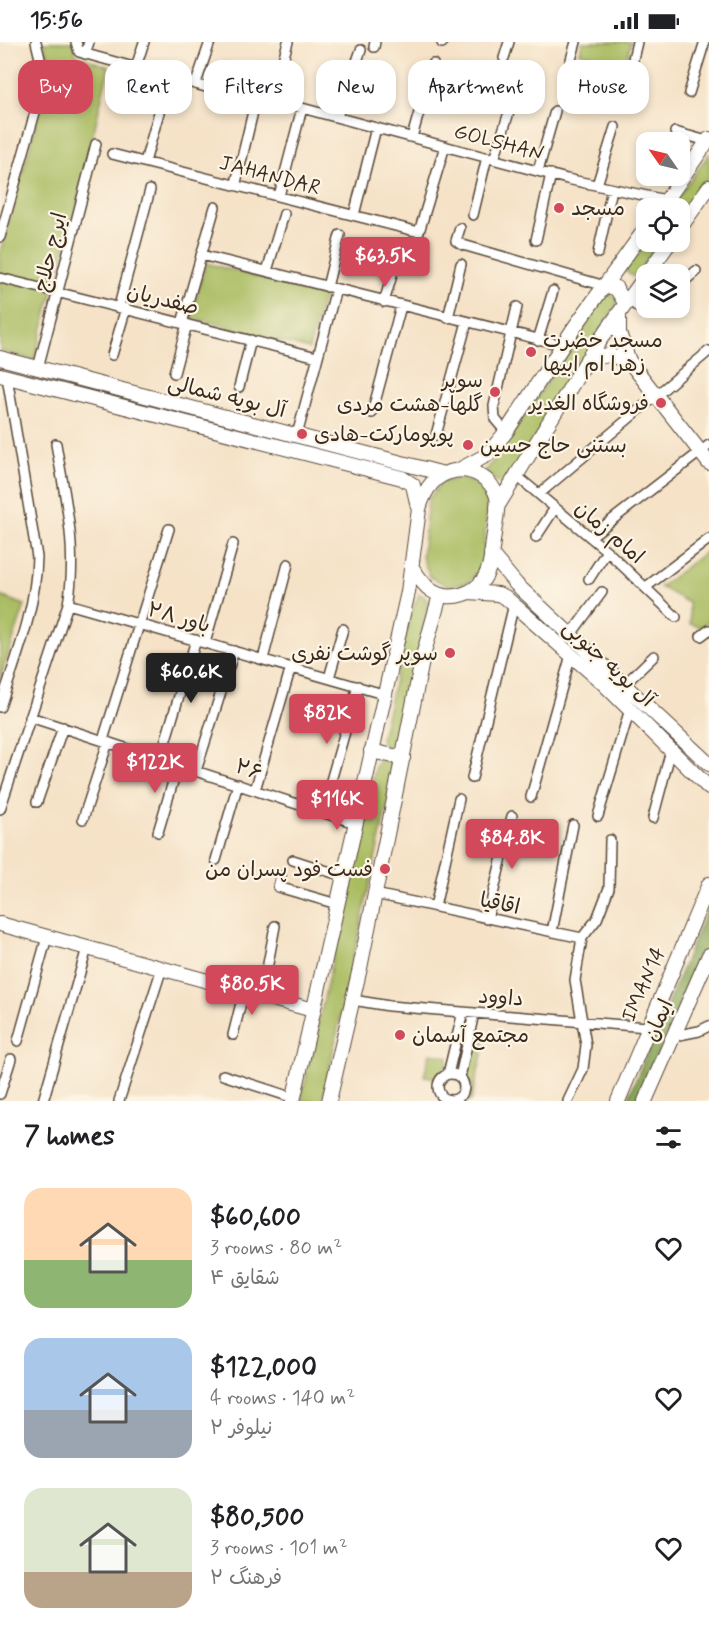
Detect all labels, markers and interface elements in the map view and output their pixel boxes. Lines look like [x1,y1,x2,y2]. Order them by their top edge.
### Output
text: 15:56 [30,7,83,35]
chip: Buy [18,60,93,114]
chip: Rent [105,60,192,114]
chip: Filters [204,60,304,114]
chip: New [316,60,396,114]
chip: Apartment [408,60,545,114]
chip: House [557,60,649,114]
street label: GOLSHAN [451,118,547,168]
north arrow [636,132,690,186]
map controls [636,132,690,318]
street label: JAHANDAR [216,149,324,203]
place label: مسجد [571,195,625,223]
button: locate [636,198,690,252]
marker: مسجد [552,201,566,215]
street label: ایرج حلاج [28,210,74,295]
pin: $63.5K [336,237,434,288]
text: $63.5K [355,243,415,270]
button: layers [636,264,690,318]
street label: صفدریان [124,278,202,322]
place label: مسجد حضرت زهرا ام ابیها [543,327,663,380]
marker: مسجد حضرت زهرا ام ابیها [524,345,538,359]
place label: سوپر گلها-هشت مردی [337,367,483,419]
street label: آل بویه شمالی [165,369,289,425]
marker: سوپر گلها-هشت مردی [488,385,502,399]
place label: فروشگاه الغدیر [527,390,649,418]
marker: فروشگاه الغدیر [654,396,668,410]
place label: پوپومارکت-هادی [314,421,454,449]
marker: پوپومارکت-هادی [295,427,309,441]
place label: بستنی حاج حسین [480,432,627,460]
marker: بستنی حاج حسین [461,438,475,452]
street label: امام زمان [568,495,650,572]
street label: باور ۲۸ [144,596,213,640]
street label: آل بویه جنوبی [556,614,661,714]
place label: سوپر گوشت نفری [291,640,438,668]
marker: سوپر گوشت نفری [443,646,457,660]
pin: $60.6K [142,653,240,704]
text: $60.6K [160,659,222,686]
pin: $82K [291,694,363,745]
text: $82K [303,700,351,727]
pin: $122K [113,743,197,794]
text: $122K [126,749,184,776]
street label: ۲۶ [232,752,266,787]
pin: $116K [295,780,379,831]
text: $116K [311,786,363,813]
pin: $84.8K [463,819,561,870]
text: $84.8K [480,825,544,852]
place label: فست فود پسران من [205,856,373,884]
marker: فست فود پسران من [378,862,392,876]
street label: اقاقیا [477,886,522,922]
street label: IMAN14 [615,942,673,1026]
pin: $80.5K [203,965,301,1016]
text: $80.5K [220,971,284,998]
street label: داوود [478,982,524,1014]
street label: ایمان [637,995,681,1046]
place label: مجتمع آسمان [412,1022,529,1050]
marker: مجتمع آسمان [393,1028,407,1042]
text: 7 homes [24,1120,115,1154]
icon: filters [652,1121,685,1154]
text: $60,600 [210,1201,301,1235]
icon: home [72,1212,144,1284]
icon: heart [652,1232,685,1265]
text: 3 rooms · 80 m² [210,1235,342,1262]
text: شقایق ۴ [210,1265,280,1292]
text: $122,000 [210,1351,317,1385]
icon: home [72,1362,144,1434]
icon: heart [652,1382,685,1415]
text: 4 rooms · 140 m² [210,1385,355,1412]
text: نیلوفر ۲ [210,1415,272,1442]
text: $80,500 [210,1501,304,1535]
icon: home [72,1512,144,1584]
icon: heart [652,1532,685,1565]
text: 3 rooms · 101 m² [210,1535,348,1562]
text: فرهنگ ۲ [210,1565,282,1592]

